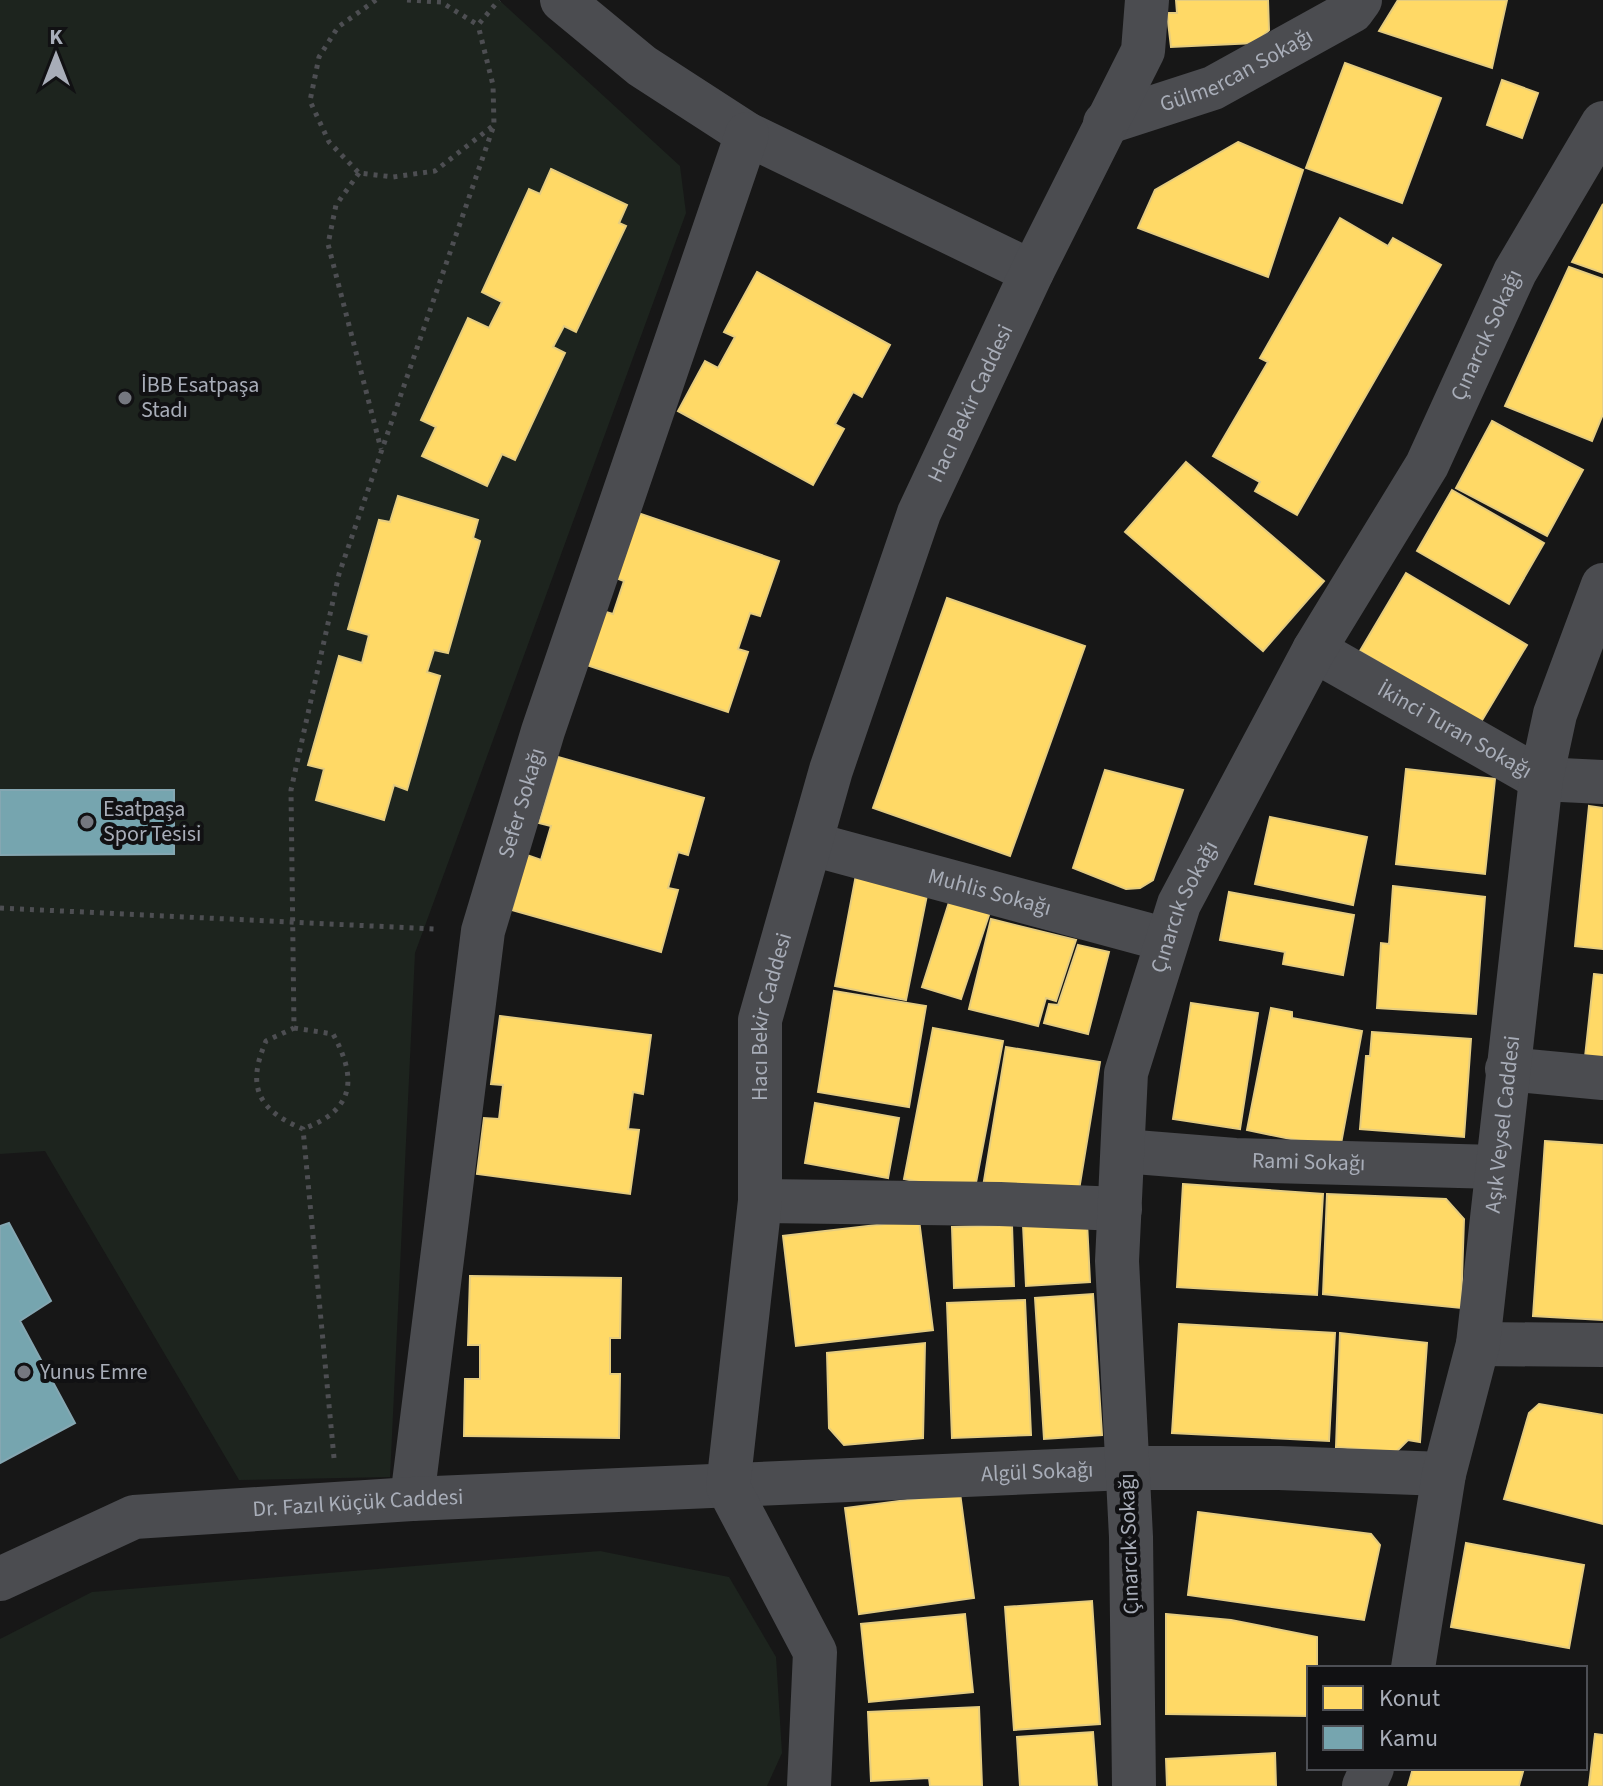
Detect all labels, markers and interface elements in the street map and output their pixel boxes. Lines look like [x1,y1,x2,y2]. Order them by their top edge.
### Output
north arrow [16,16,96,96]
street label: Gülmercan Sokağı [1156,20,1319,120]
text: K [49,21,63,53]
street label: Çınarcık Sokağı [1442,264,1530,406]
street label: Hacı Bekir Caddesi [920,319,1021,488]
place label: İBB Esatpaşa Stadı [141,369,259,426]
marker: İBB Esatpaşa Stadı [116,389,134,407]
street label: İkinci Turan Sokağı [1372,673,1538,787]
street label: Sefer Sokağı [490,744,553,862]
place label: Esatpaşa Spor Tesisi [103,793,201,850]
marker: Esatpaşa Spor Tesisi [78,813,96,831]
street label: Çınarcık Sokağı [1142,835,1226,977]
street label: Muhlis Sokağı [924,860,1055,924]
street label: Hacı Bekir Caddesi [744,929,800,1101]
street label: Aşık Veysel Caddesi [1477,1034,1528,1215]
street label: Rami Sokağı [1251,1144,1366,1179]
place label: Yunus Emre [39,1356,148,1388]
marker: Yunus Emre [15,1363,33,1381]
street label: Algül Sokağı [980,1453,1094,1490]
street label: Çınarcık Sokağı [1111,1473,1147,1615]
street label: Dr. Fazıl Küçük Caddesi [251,1481,464,1525]
legend [1307,1666,1587,1770]
text: Konut [1379,1681,1440,1716]
text: Kamu [1379,1721,1438,1756]

